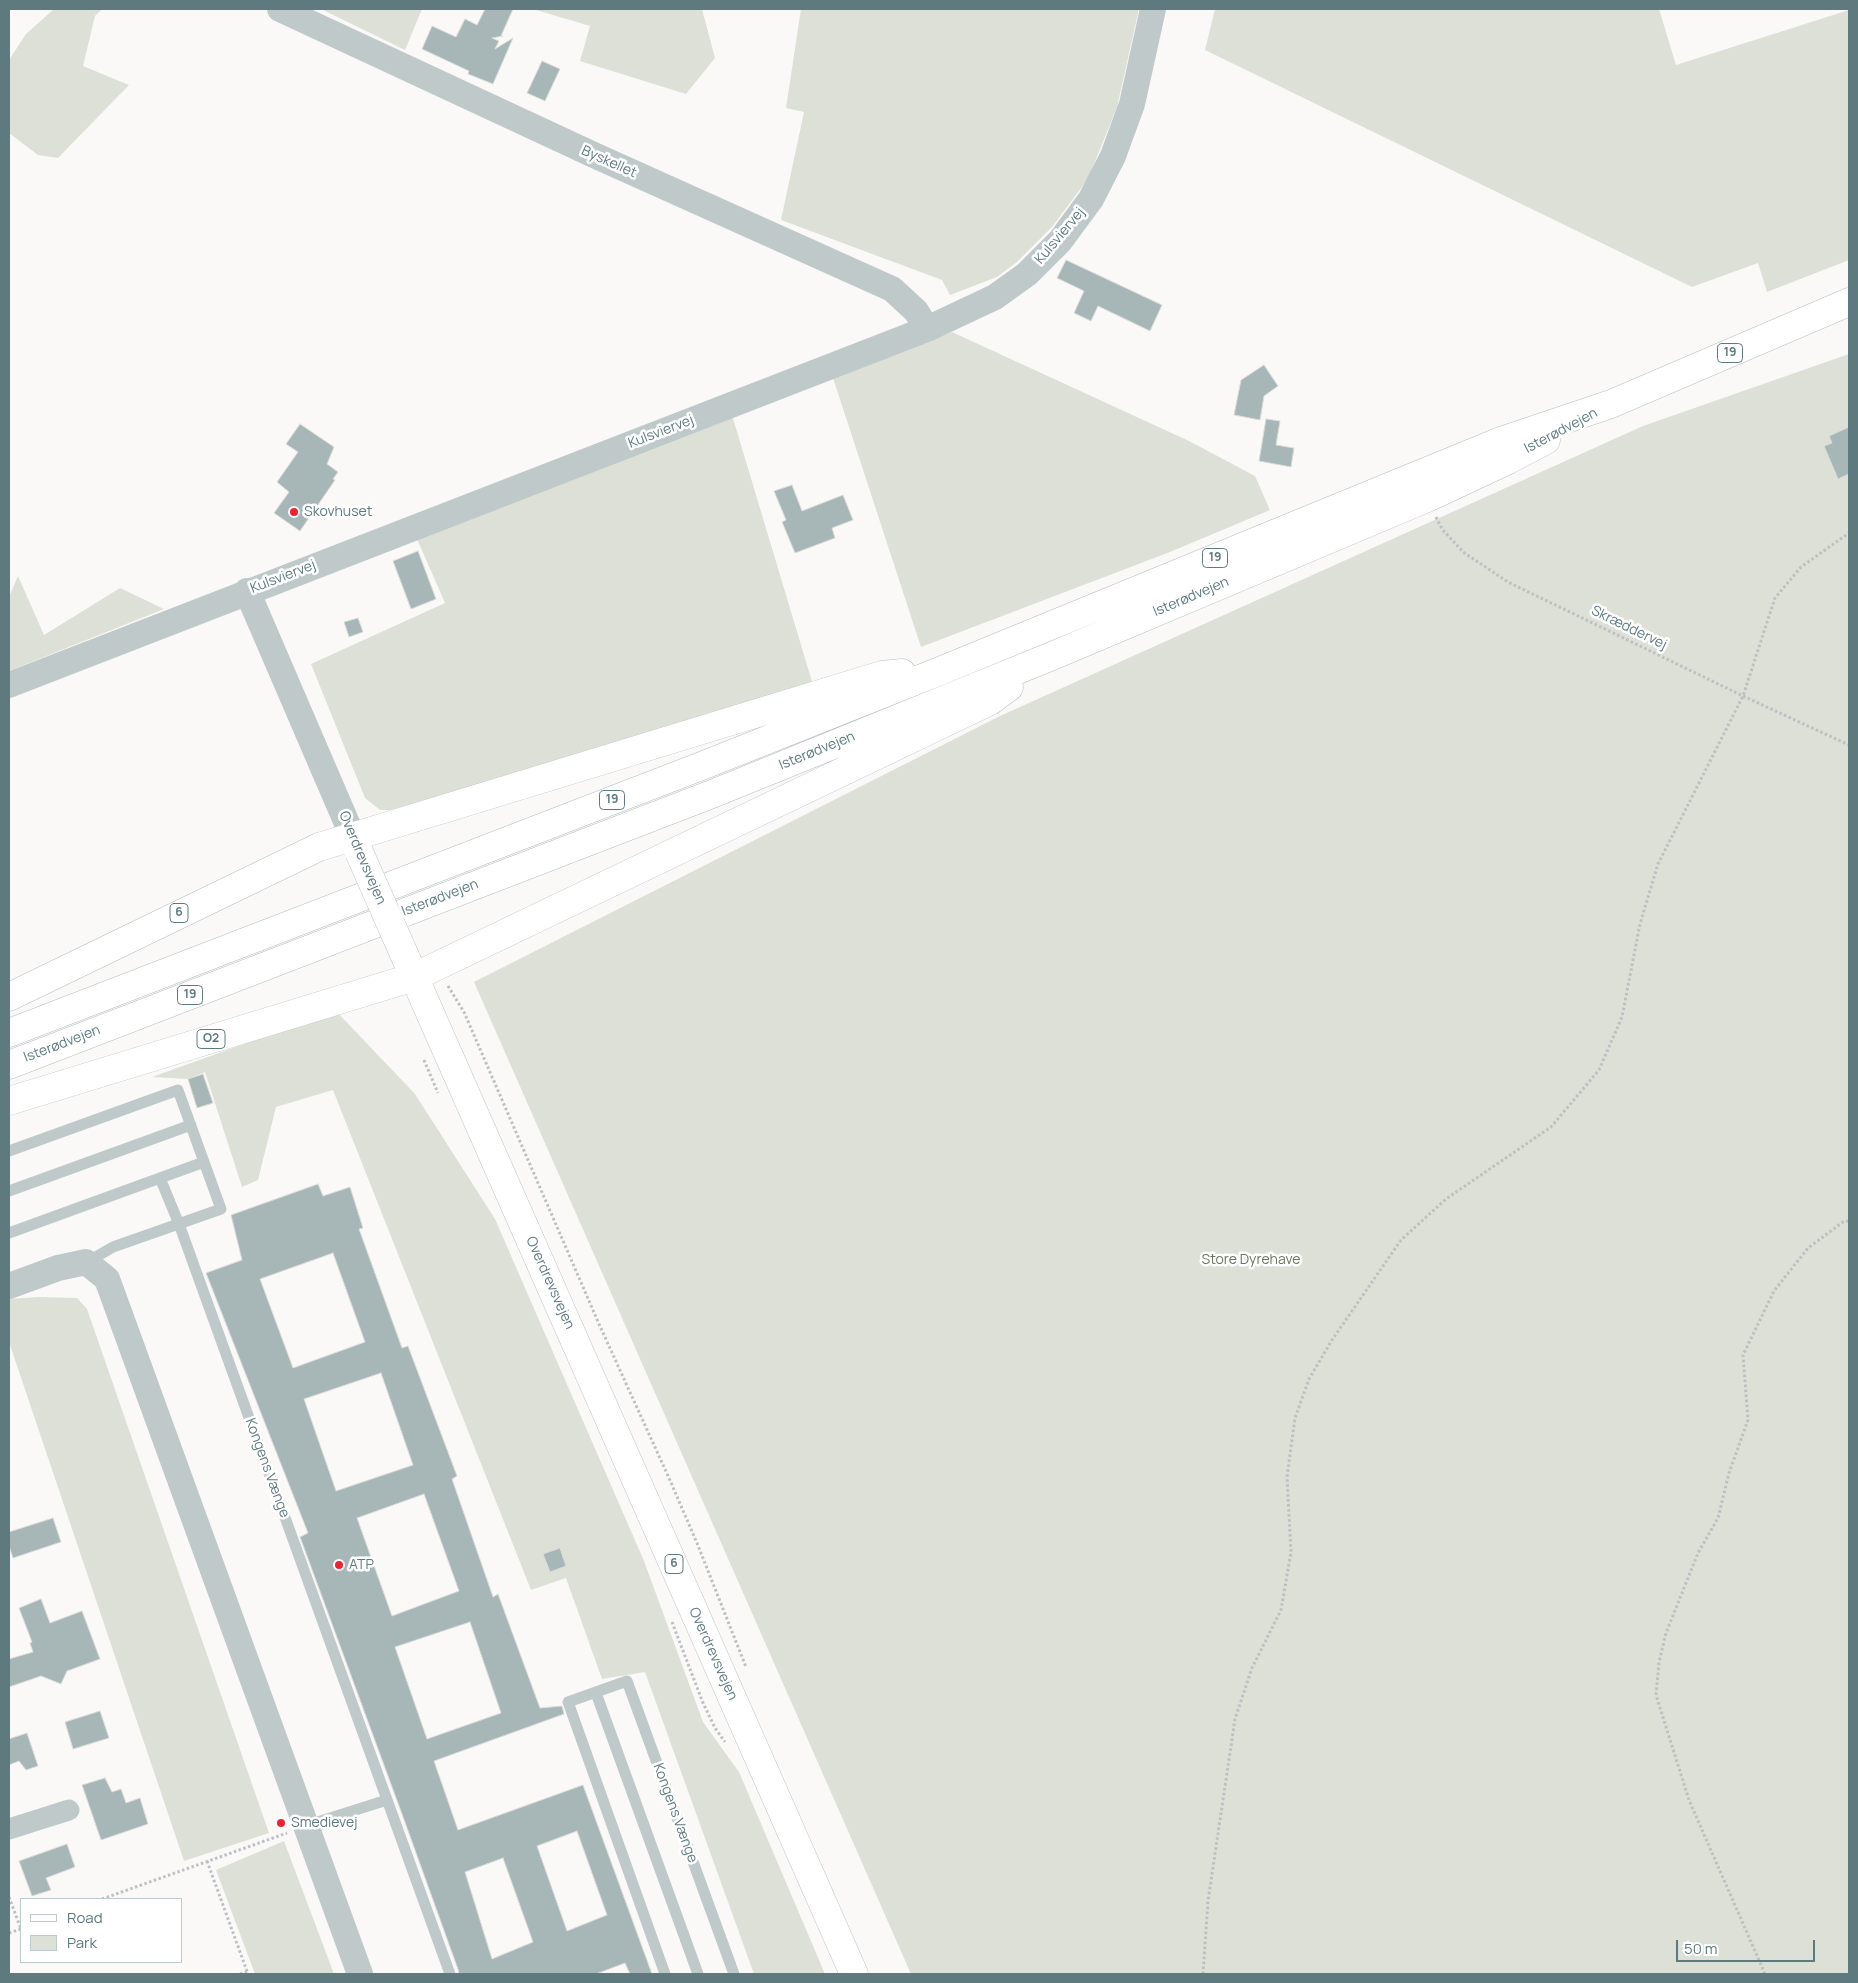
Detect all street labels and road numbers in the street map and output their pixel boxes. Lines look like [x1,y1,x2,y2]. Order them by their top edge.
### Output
street label: Byskellet [579,142,639,182]
street label: Kulsviervej [1032,204,1088,268]
road number: 19 [1718,343,1742,362]
street label: Isterødvejen [1522,405,1600,457]
street label: Kulsviervej [626,412,696,452]
road number: 19 [1202,548,1228,568]
street label: Kulsviervej [248,557,318,597]
street label: Isterødvejen [1151,574,1231,620]
street label: Skræddervej [1589,603,1669,653]
street label: Isterødvejen [777,728,857,774]
road number: 19 [600,790,624,810]
street label: Overdrevsvejen [335,809,389,907]
street label: Isterødvejen [399,876,481,920]
road number: 6 [170,904,188,922]
road number: 19 [178,986,202,1004]
street label: Isterødvejen [21,1022,103,1066]
road number: O2 [197,1030,225,1048]
street label: Overdrevsvejen [522,1234,578,1332]
street label: Kongens Vænge [241,1416,293,1520]
road number: 6 [665,1555,683,1574]
street label: Overdrevsvejen [685,1605,741,1703]
street label: Kongens Vænge [649,1761,701,1865]

